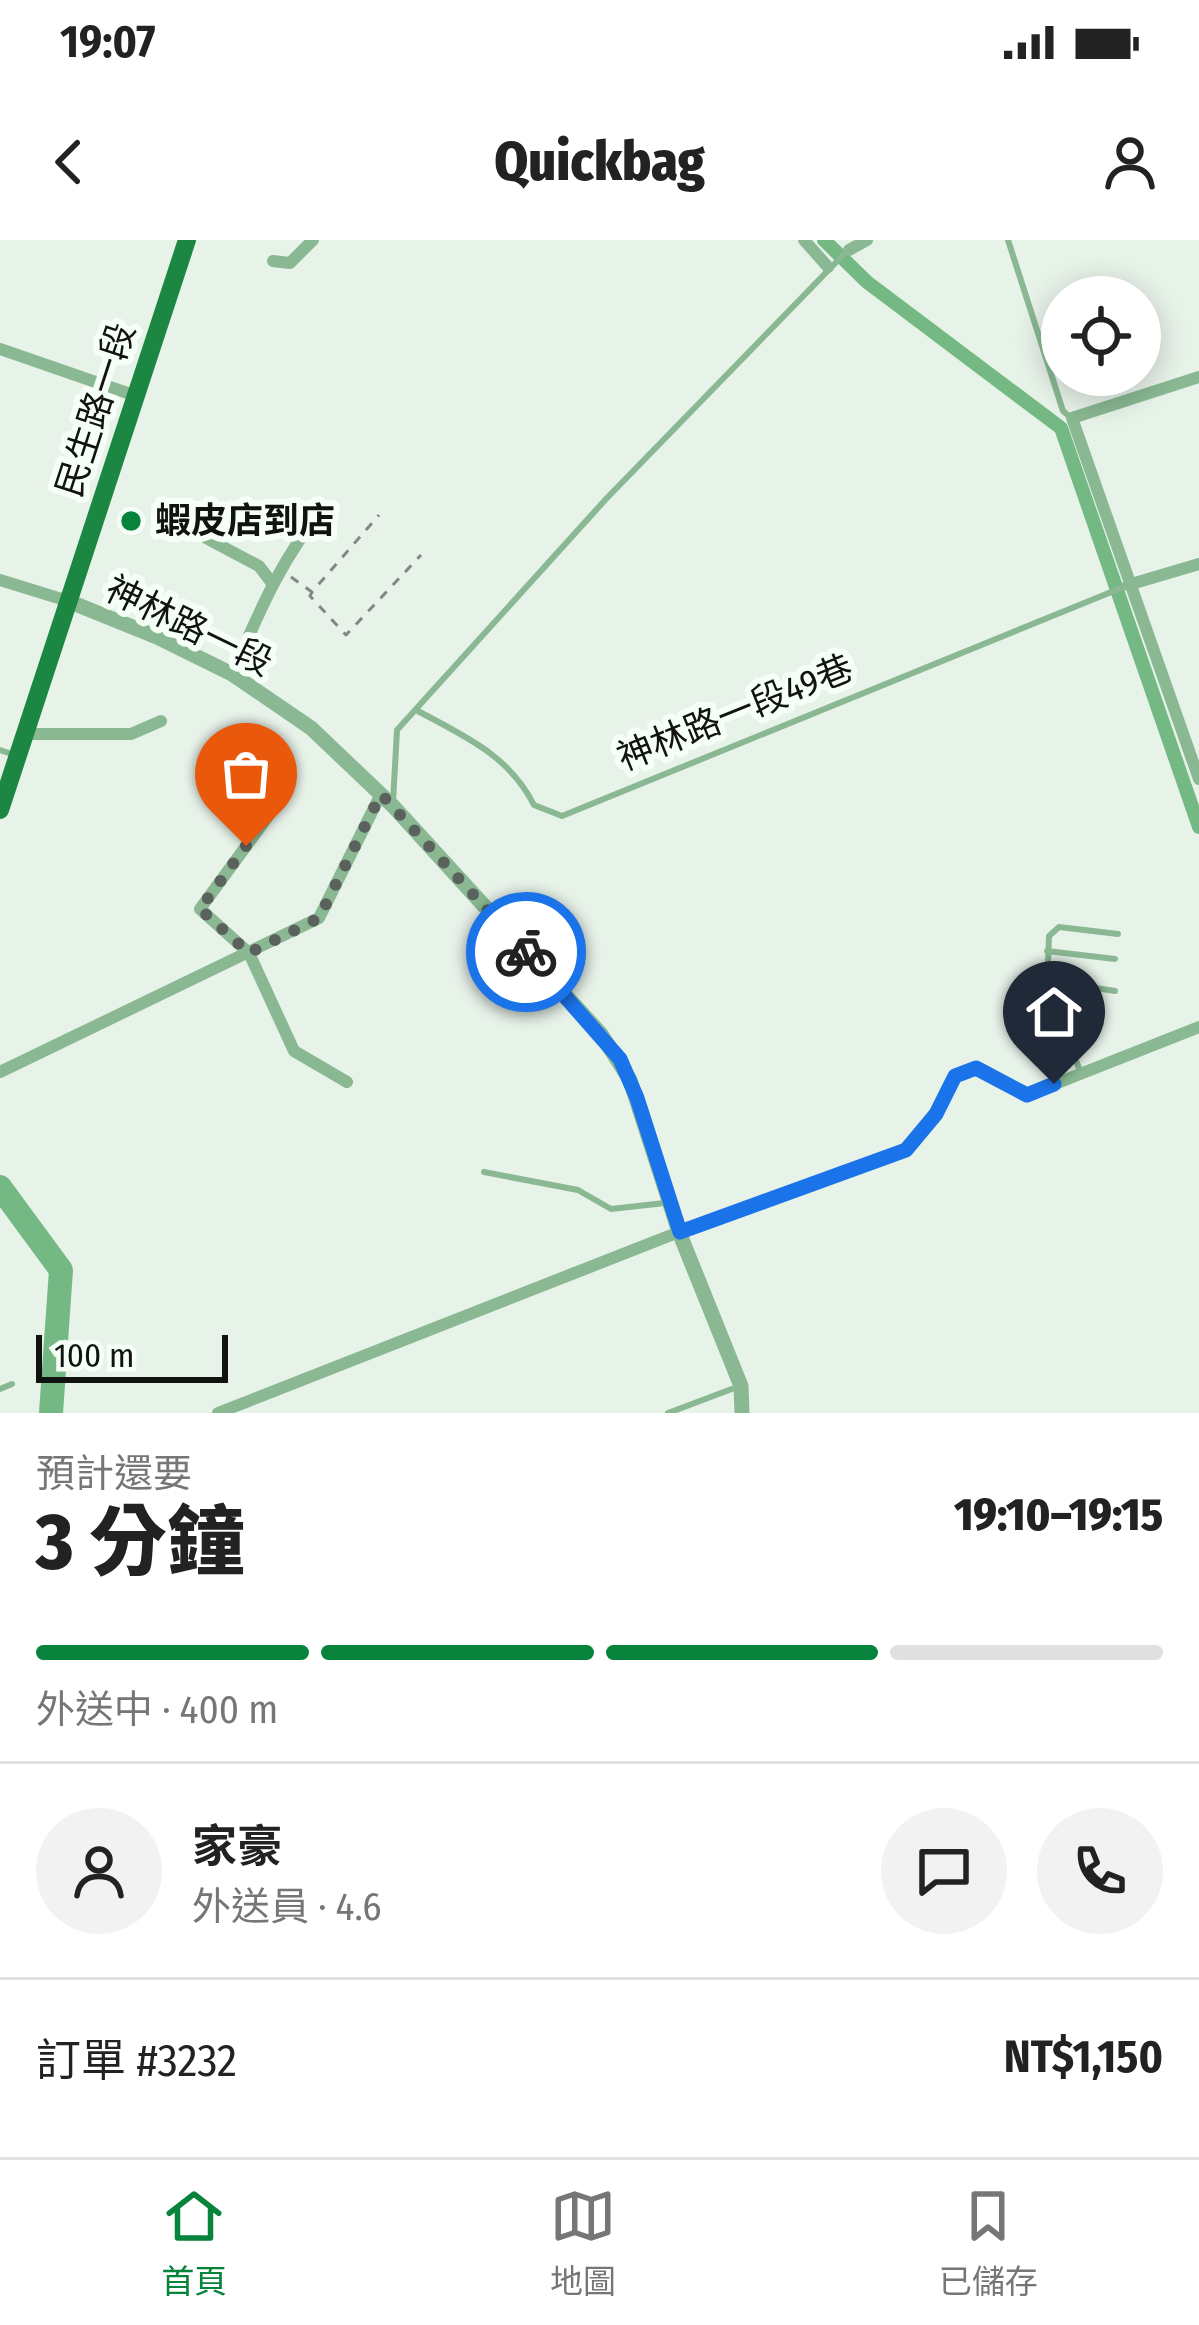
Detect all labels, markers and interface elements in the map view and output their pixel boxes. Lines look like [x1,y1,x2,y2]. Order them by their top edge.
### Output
text: 19:07 [60,15,156,69]
icon: back [36,129,102,195]
icon: person [1097,129,1163,195]
text: Quickbag [494,130,705,194]
map controls [1041,276,1161,396]
button: locate [1041,276,1161,396]
street label: 民生路一段 [47,318,145,502]
place label: 蝦皮店到店 [155,499,335,543]
marker: 蝦皮店到店 [118,508,144,534]
street label: 神林路一段 [98,567,280,685]
street label: 神林路一段49巷 [611,646,859,780]
pin [195,723,297,846]
icon: bag [213,741,279,807]
courier [466,892,586,1012]
icon: bike [493,919,559,985]
pin [1003,961,1105,1084]
icon: home [1021,979,1087,1045]
scale bar [36,1329,228,1382]
text: 100 m [54,1336,134,1376]
text: 預計還要 [36,1451,192,1497]
text: 19:10–19:15 [954,1488,1163,1542]
text: 3 分鐘 [36,1496,245,1590]
text: 外送中 · 400 m [36,1687,278,1733]
button: person [36,1808,162,1934]
button: chat [881,1808,1007,1934]
button: phone [1037,1808,1163,1934]
text: 家豪 [192,1820,282,1874]
text: 外送員 · 4.6 [192,1884,382,1930]
text: NT$1,150 [1004,2030,1163,2084]
text: 訂單 #3232 [36,2034,237,2088]
tab: 首頁 [161,2183,227,2303]
tab: 地圖 [550,2183,616,2303]
tab: 已儲存 [939,2183,1038,2303]

